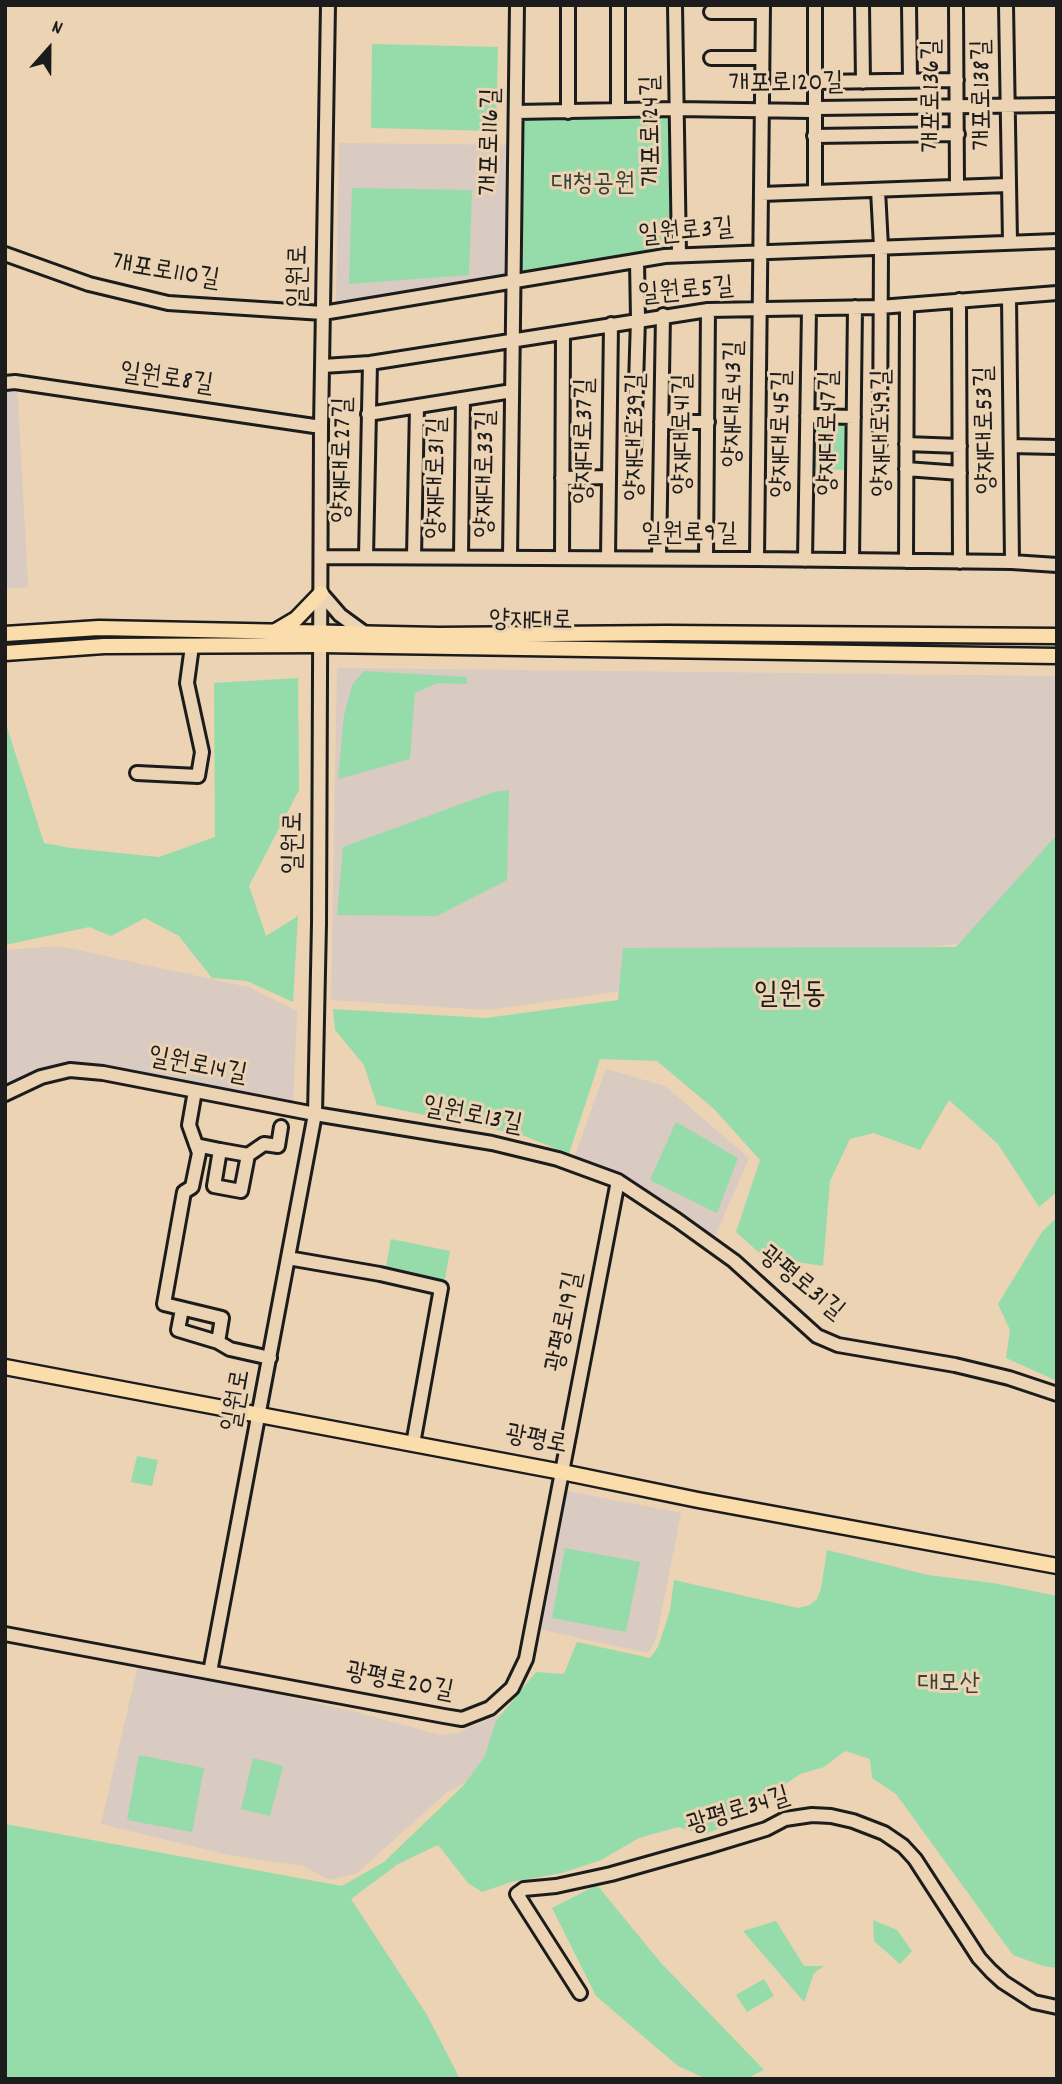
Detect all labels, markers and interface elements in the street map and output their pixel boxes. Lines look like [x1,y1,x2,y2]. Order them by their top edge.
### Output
north arrow [14,14,84,84]
text: N [47,15,66,43]
street label: 개포로136길 [918,39,950,153]
street label: 개포로138길 [968,39,1002,151]
street label: 개포로120길 [728,69,844,103]
street label: 개포로124길 [637,75,671,187]
street label: 개포로116길 [476,88,510,196]
park label: 대청공원 [551,170,635,202]
street label: 일원로3길 [637,214,735,254]
street label: 일원로 [285,244,317,308]
street label: 개포로110길 [109,250,221,298]
street label: 일원로5길 [637,273,735,313]
street label: 양재대로43길 [719,340,753,468]
street label: 일원로8길 [117,359,215,403]
street label: 양재대로53길 [971,366,1005,494]
street label: 양재대로49길 [868,369,900,497]
street label: 양재대로45길 [767,370,801,498]
street label: 양재대로47길 [814,370,848,496]
street label: 양재대로39길 [621,373,655,501]
street label: 양재대로41길 [669,373,701,495]
street label: 양재대로37길 [570,378,604,504]
street label: 양재대로27길 [328,397,362,523]
street label: 양재대로33길 [471,410,505,538]
street label: 양재대로31길 [422,417,456,539]
street label: 일원로9길 [641,520,737,552]
street label: 양재대로 [489,607,573,639]
street label: 일원로 [280,811,312,875]
district label: 일원동 [754,980,826,1016]
street label: 일원로14길 [145,1043,249,1093]
street label: 일원로13길 [419,1093,525,1143]
street label: 광평로31길 [751,1241,849,1329]
street label: 광평로19길 [542,1269,592,1375]
street label: 일원로 [218,1367,260,1435]
street label: 광평로 [502,1421,570,1463]
street label: 광평로20길 [342,1658,456,1710]
park label: 대모산 [918,1670,980,1702]
street label: 광평로34길 [684,1783,794,1843]

